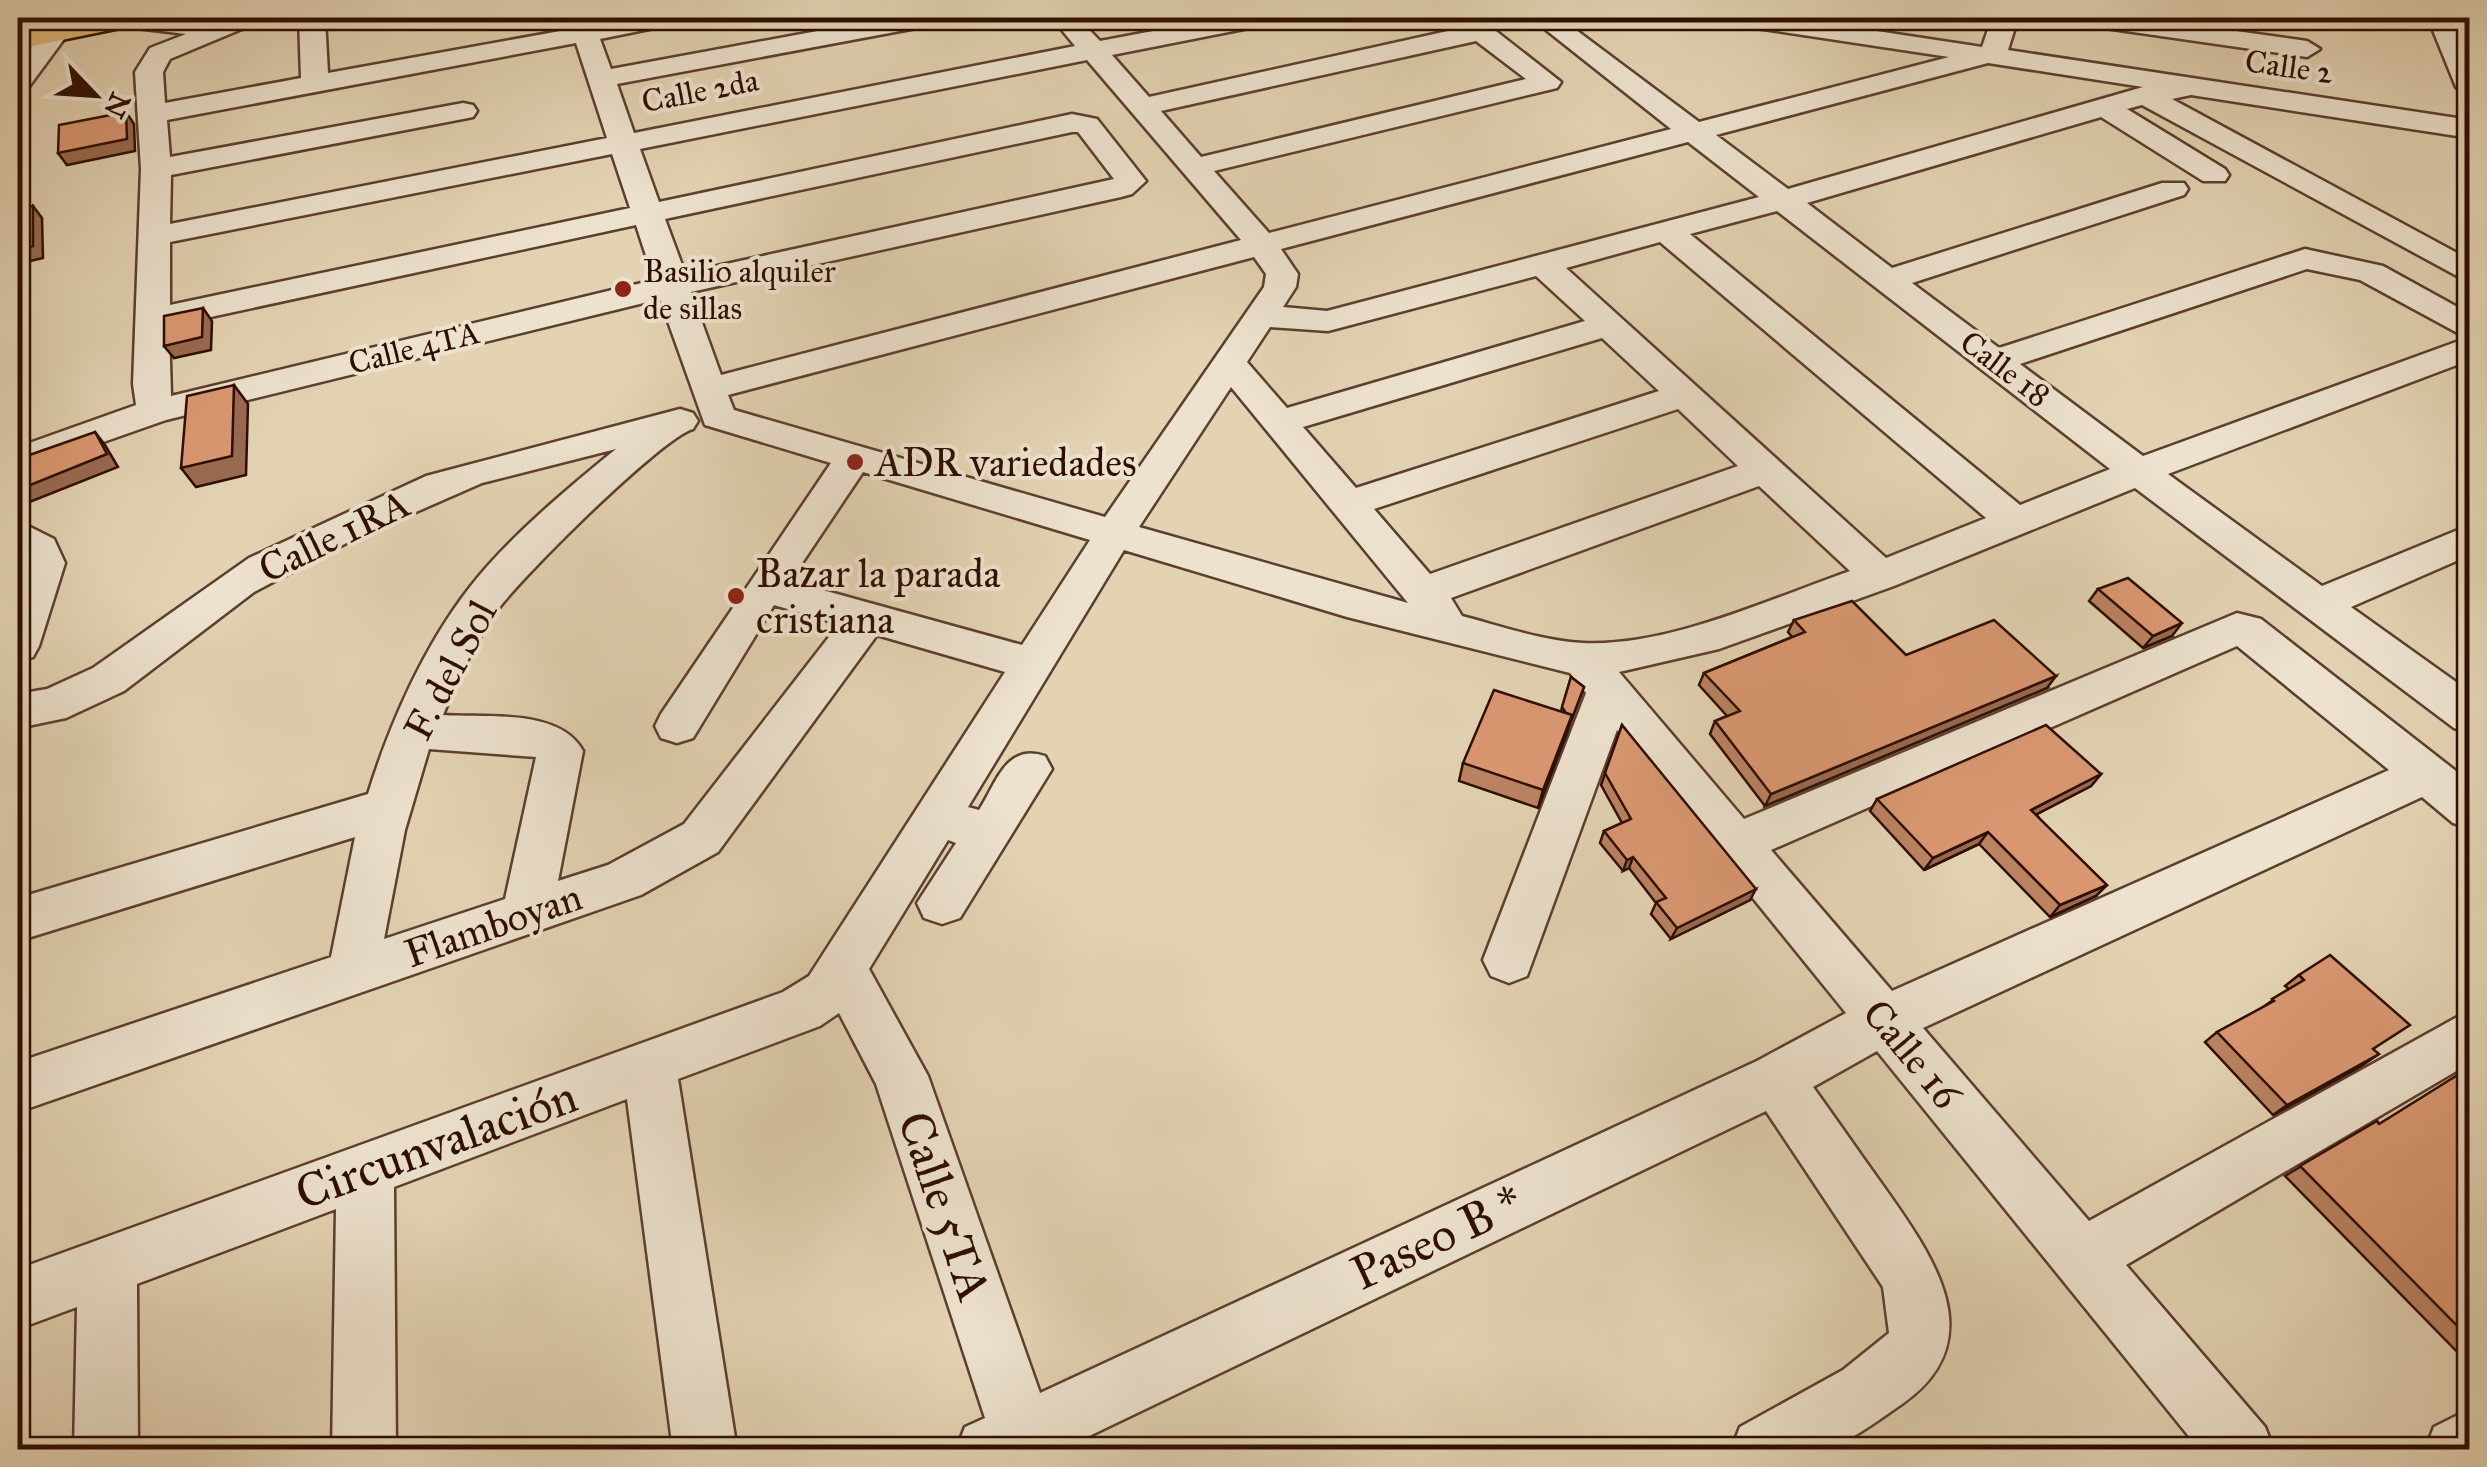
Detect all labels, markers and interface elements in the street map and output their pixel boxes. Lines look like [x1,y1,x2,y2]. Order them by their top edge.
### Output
street label: Calle 2 [2242,42,2336,93]
north arrow [45,45,145,145]
street label: Calle 2da [638,60,762,121]
text: N [96,87,138,124]
place label: Basilio alquiler de sillas [643,252,836,328]
marker: Basilio alquiler de sillas [612,278,634,300]
street label: Calle 4TA [345,313,484,383]
street label: Calle 18 [1952,323,2058,415]
place label: ADR variedades [873,438,1137,487]
marker: ADR variedades [844,451,866,473]
street label: Calle 1RA [251,478,418,593]
place label: Bazar la parada cristiana [756,549,1001,644]
marker: Bazar la parada cristiana [725,585,747,607]
street label: F. del Sol [393,592,507,748]
street label: Flamboyan [398,872,588,978]
street label: Calle 16 [1852,990,1973,1120]
street label: Circunvalación [287,1066,585,1222]
street label: Calle 5TA [885,1104,1005,1308]
street label: Paseo B * [1342,1172,1532,1302]

